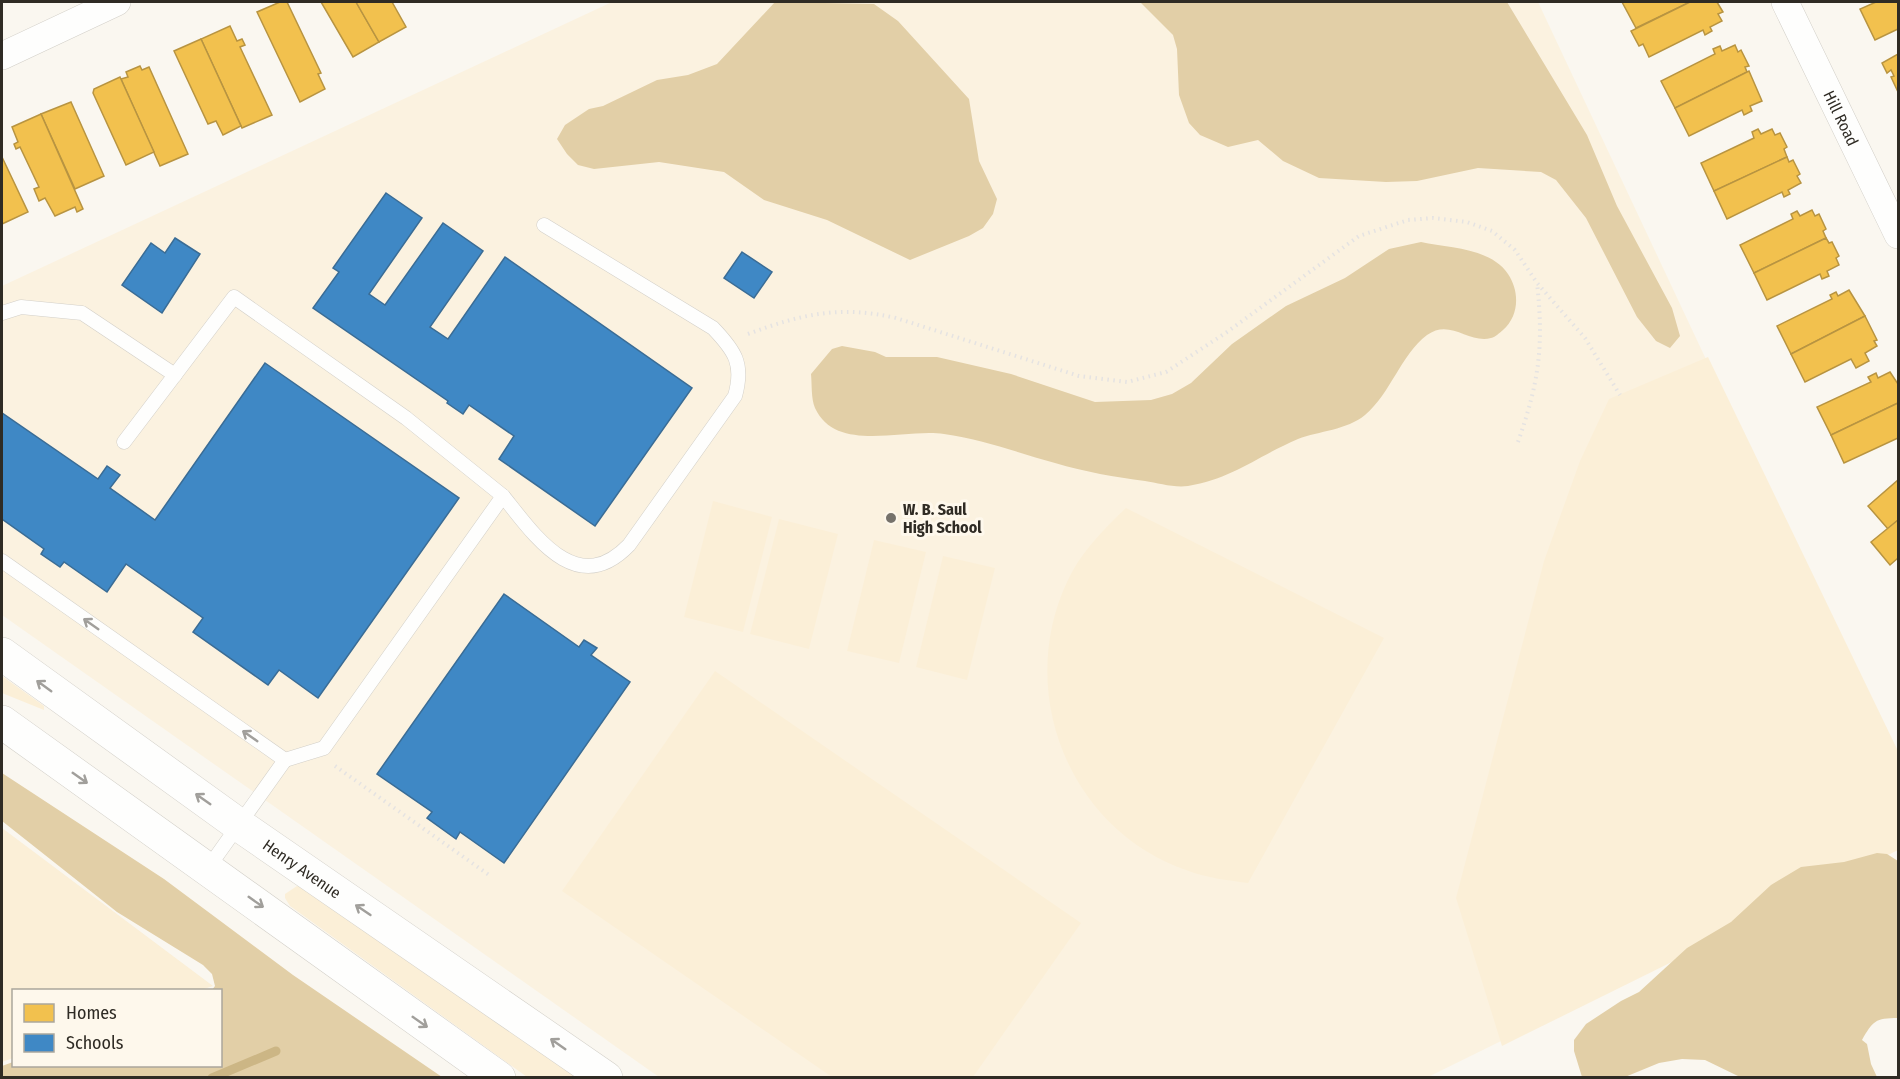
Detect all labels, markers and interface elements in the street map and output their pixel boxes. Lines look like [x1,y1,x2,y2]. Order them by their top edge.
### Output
street label: Hill Road [1820,87,1863,149]
place label: W. B. Saul High School [903,500,982,537]
marker: W. B. Saul High School [884,511,898,525]
one-way arrow [83,618,99,630]
one-way arrow [36,680,52,693]
one-way arrow [243,730,259,742]
one-way arrow [72,772,88,784]
one-way arrow [195,793,211,805]
street label: Henry Avenue [259,835,345,902]
one-way arrow [247,896,264,908]
one-way arrow [355,903,372,916]
legend [12,989,222,1067]
text: Homes [66,1002,117,1024]
one-way arrow [412,1016,428,1028]
text: Schools [66,1032,124,1054]
one-way arrow [550,1038,566,1050]

